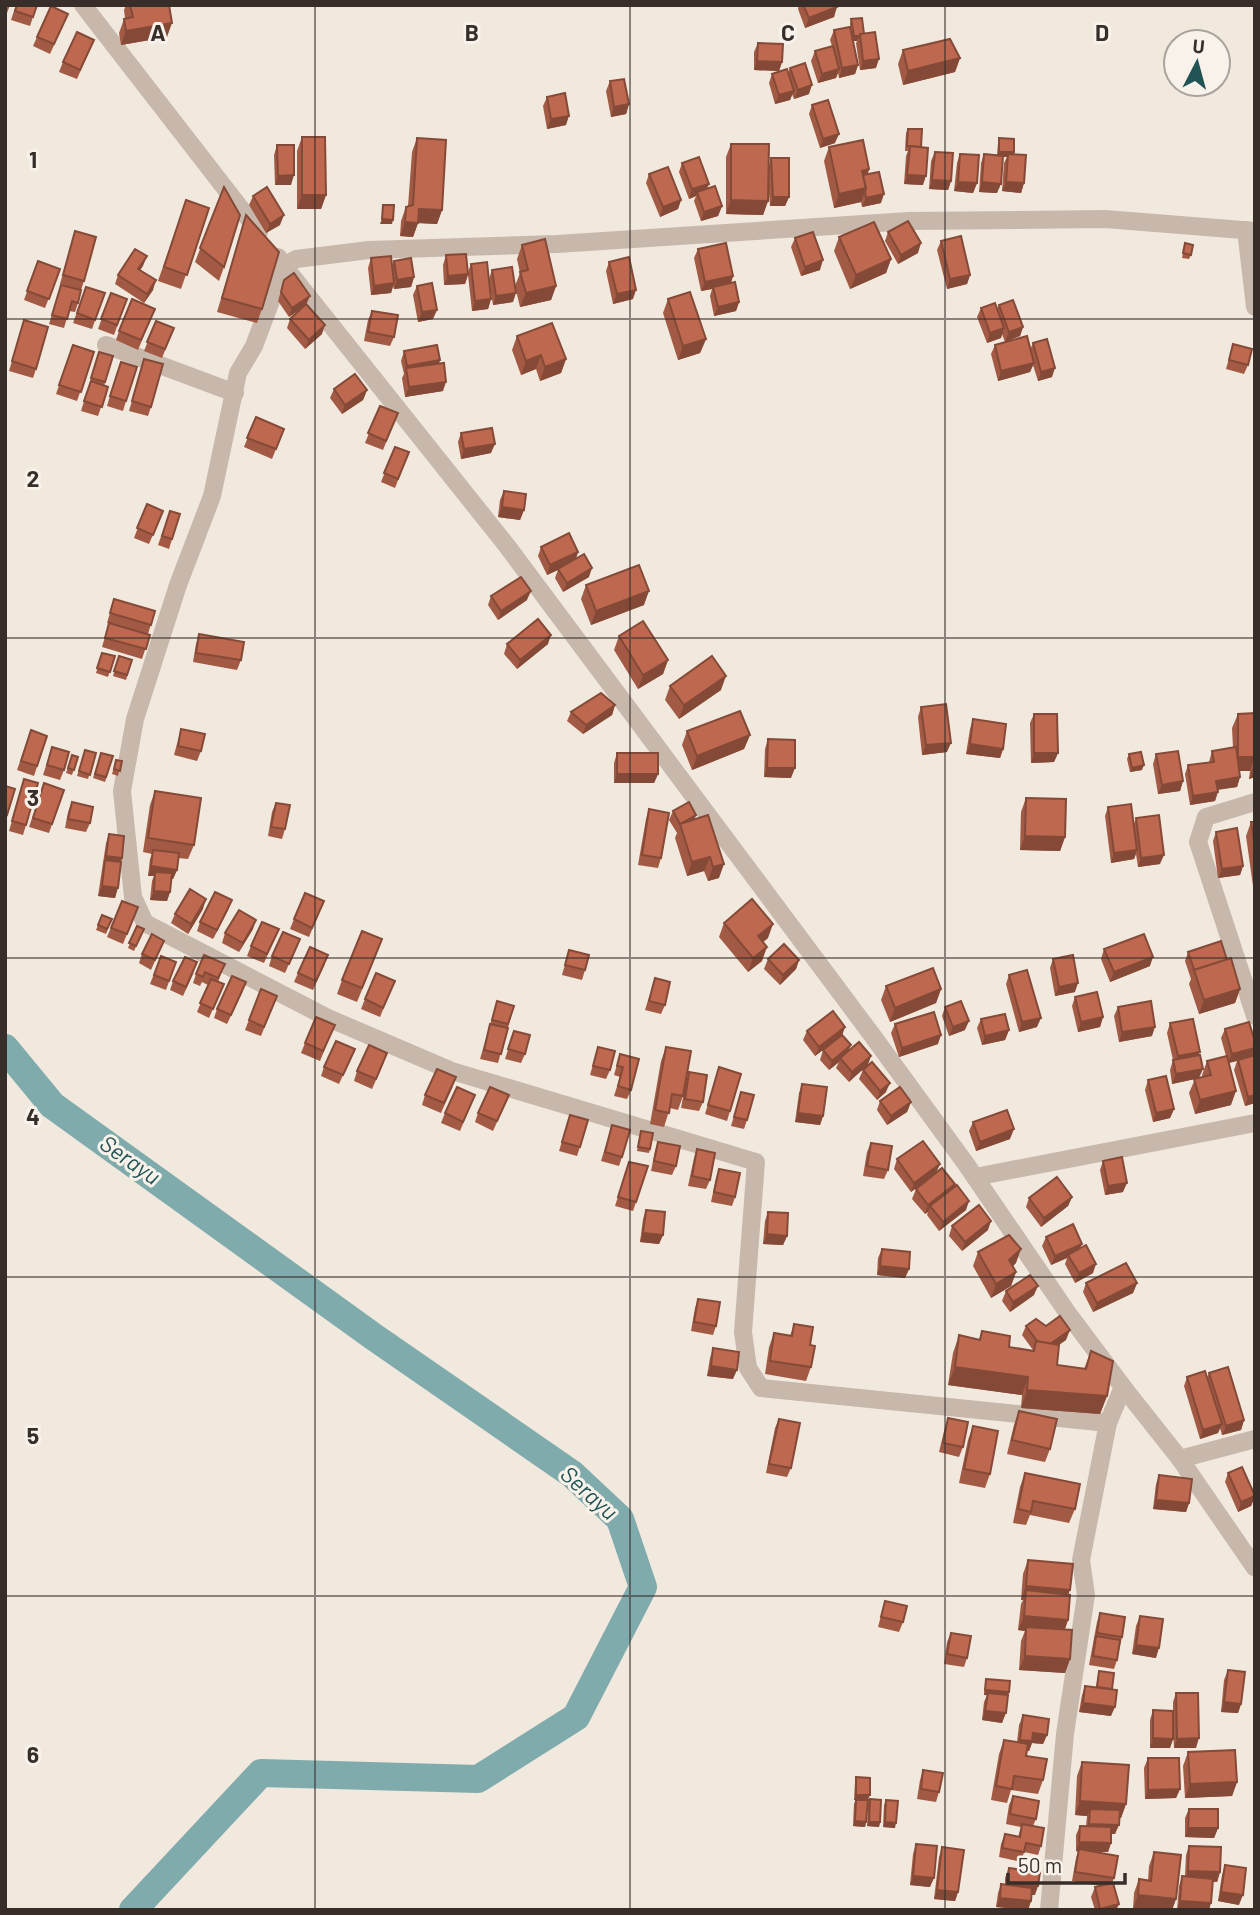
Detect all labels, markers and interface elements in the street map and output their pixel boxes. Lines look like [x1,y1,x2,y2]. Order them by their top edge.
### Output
text: A [150,18,166,46]
text: B [465,18,479,46]
text: C [781,18,795,46]
text: D [1095,18,1109,46]
north arrow [1162,28,1232,98]
text: U [1192,34,1206,58]
text: 1 [29,145,37,173]
text: 2 [27,464,39,492]
text: 3 [27,783,39,811]
text: 4 [26,1102,40,1130]
water label: Serayu [95,1128,166,1190]
text: 5 [27,1421,39,1449]
water label: Serayu [555,1459,624,1525]
text: 6 [27,1740,39,1768]
scale bar [1008,1842,1125,1886]
text: 50 m [1018,1852,1062,1877]

